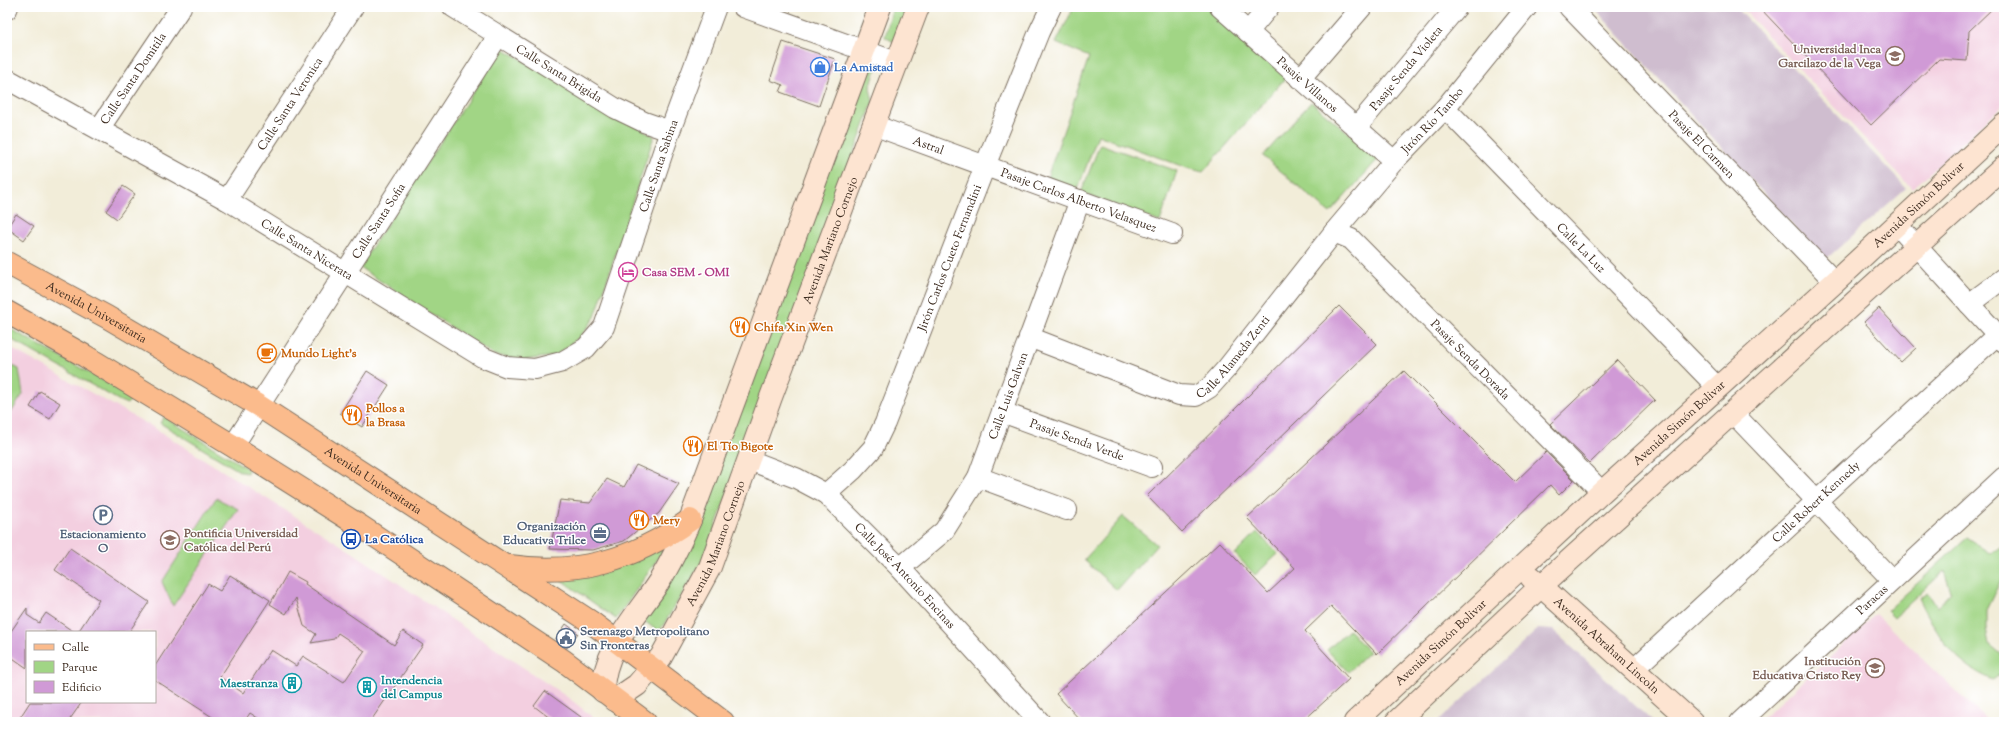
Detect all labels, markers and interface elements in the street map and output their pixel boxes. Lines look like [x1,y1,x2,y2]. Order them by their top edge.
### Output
street label: Pasaje Senda Violeta [1366,22,1448,115]
street label: Calle Santa Domitila [96,29,172,129]
street label: Calle Santa Brigida [512,40,606,108]
place label: Universidad Inca Garcilazo de la Vega [1778,41,1881,73]
school or university icon: Universidad Inca Garcilazo de la Vega [1884,45,1906,67]
street label: Pasaje Villanos [1272,53,1342,118]
street label: Calle Santa Veronica [254,54,328,155]
shop icon: La Amistad [809,56,831,78]
place label: La Amistad [833,59,894,77]
street label: Jirón Río Tambo [1397,83,1469,159]
street label: Pasaje El Carmen [1664,107,1738,183]
street label: Calle Santa Sabina [635,117,684,215]
street label: Astral [910,132,947,160]
street label: Avenida Simón Bolivar [1869,158,1969,253]
street label: Pasaje Carlos Alberto Velasquez [998,164,1159,238]
street label: Avenida Mariano Cornejo [799,174,863,307]
street label: Calle Santa Sofia [348,179,411,263]
street label: Jirón Carlos Cueto Fernandini [913,181,987,335]
street label: Calle Santa Nicerata [257,215,356,286]
street label: Calle La Luz [1552,219,1609,278]
hotel icon: Casa SEM - OMI [617,261,639,283]
place label: Casa SEM - OMI [642,264,730,282]
street label: Avenida Universitaria [42,278,150,349]
street label: Calle Alameda Zenti [1193,312,1275,404]
restaurant icon: Chifa Xin Wen [729,316,751,338]
street label: Pasaje Senda Dorada [1426,316,1514,405]
place label: Chifa Xin Wen [754,319,834,337]
cafe icon: Mundo Light's [256,342,278,364]
place label: Mundo Light's [280,345,357,363]
street label: Calle Luis Galvan [985,350,1033,442]
street label: Avenida Simón Bolivar [1629,376,1730,470]
place label: Pollos a la Brasa [365,400,406,432]
restaurant icon: Pollos a la Brasa [341,404,363,426]
street label: Pasaje Senda Verde [1027,415,1127,466]
restaurant icon: El Tío Bigote [682,435,704,457]
place label: El Tío Bigote [706,438,774,456]
street label: Avenida Universitaria [320,443,425,520]
street label: Calle Robert Kennedy [1768,457,1864,548]
street label: Avenida Mariano Cornejo [682,478,750,610]
parking icon: Estacionamiento O [92,504,114,526]
restaurant icon: Mery [628,509,650,531]
place label: Mery [652,512,680,530]
place label: Organización Educativa Trilce [502,518,587,550]
street label: Calle José Antonio Encinas [850,519,959,633]
office icon: Organización Educativa Trilce [589,522,611,544]
place label: Pontificia Universidad Católica del Perú [183,525,298,557]
place label: Estacionamiento O [59,526,146,558]
bus stop icon: La Católica [340,528,362,550]
school or university icon: Pontificia Universidad Católica del Perú [159,529,181,551]
place label: La Católica [364,531,424,549]
street label: Paracas [1853,581,1893,620]
street label: Avenida Abraham Lincoln [1549,593,1663,699]
street label: Avenida Simón Bolivar [1391,595,1492,690]
place label: Serenazgo Metropolitano Sin Fronteras [580,623,710,655]
public building icon: Serenazgo Metropolitano Sin Fronteras [555,627,577,649]
legend [26,631,156,703]
text: Calle [62,639,90,657]
place label: Institución Educativa Cristo Rey [1752,653,1862,685]
school or university icon: Institución Educativa Cristo Rey [1864,657,1886,679]
text: Parque [62,659,98,677]
building icon: Maestranza [281,672,303,694]
place label: Intendencia del Campus [380,672,443,704]
place label: Maestranza [219,675,278,693]
building icon: Intendencia del Campus [356,676,378,698]
text: Edificio [62,679,102,697]

